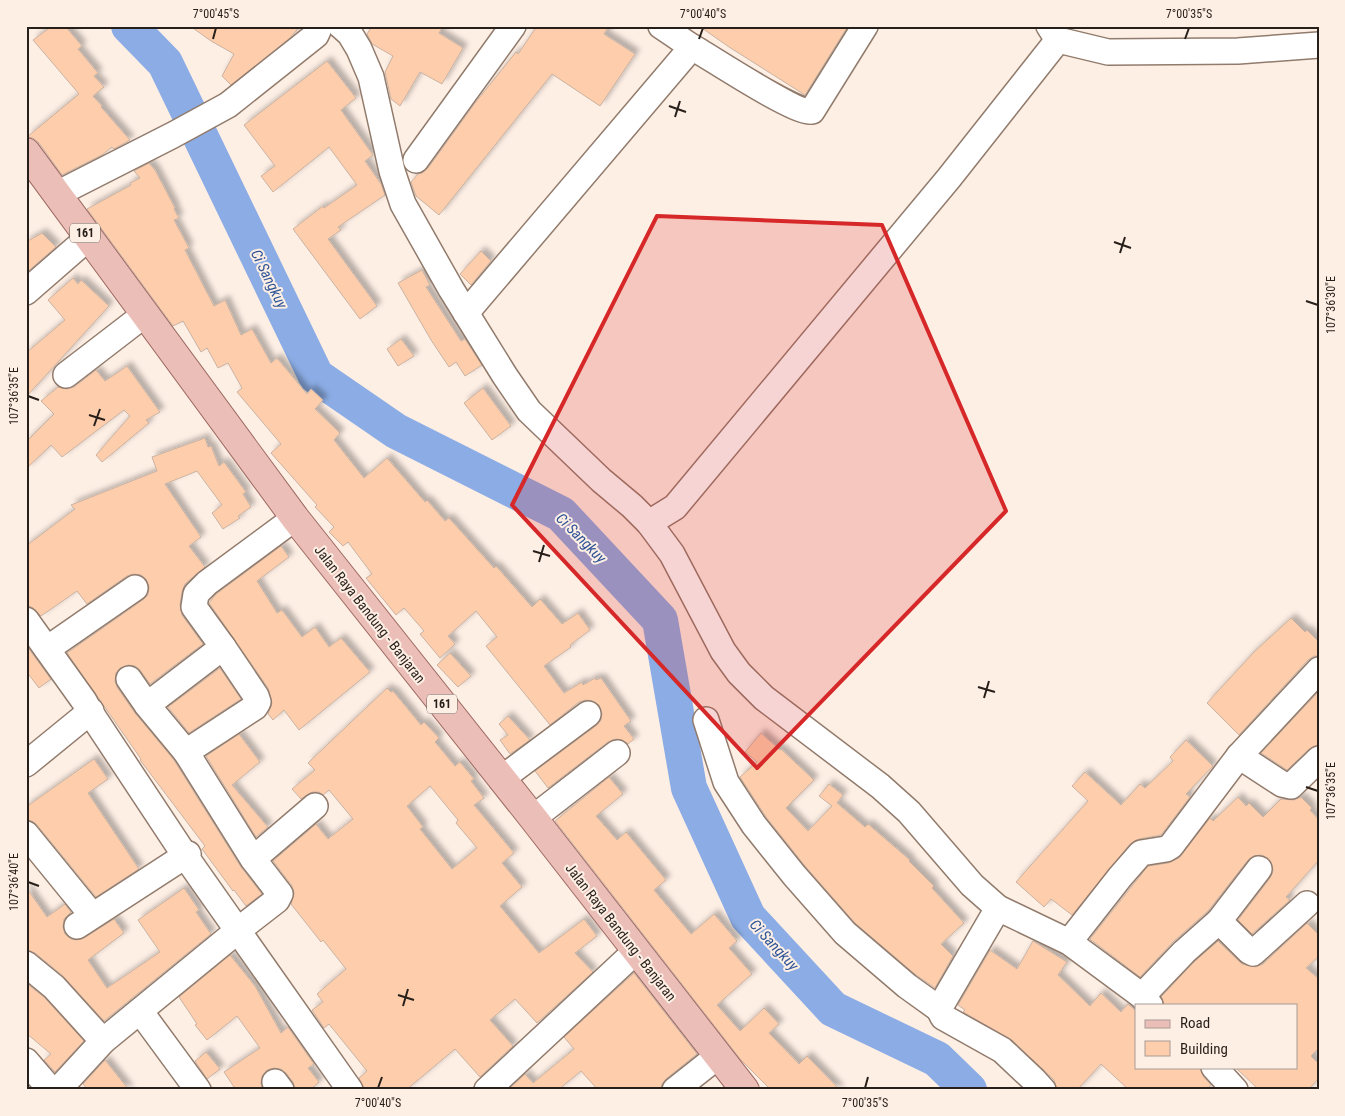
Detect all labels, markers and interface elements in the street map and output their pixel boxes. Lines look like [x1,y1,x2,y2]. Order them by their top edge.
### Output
text: 7°00'45"S [193,7,239,21]
text: 7°00'40"S [680,7,726,21]
text: 7°00'35"S [1166,7,1212,21]
road number: 161 [70,224,100,242]
water label: Ci Sangkuy [247,247,291,312]
text: 107°36'30"E [1324,276,1338,334]
text: 107°36'35"E [7,367,21,425]
water label: Ci Sangkuy [552,509,610,567]
street label: Jalan Raya Bandung - Banjaran [311,542,429,686]
road number: 161 [427,694,457,714]
text: 107°36'35"E [1324,762,1338,820]
text: 107°36'40"E [7,853,21,911]
street label: Jalan Raya Bandung - Banjaran [562,860,680,1004]
water label: Ci Sangkuy [746,916,803,975]
legend [1135,1004,1298,1068]
text: Road [1180,1014,1210,1032]
text: Building [1180,1040,1228,1058]
text: 7°00'40"S [355,1096,401,1110]
text: 7°00'35"S [842,1096,888,1110]

